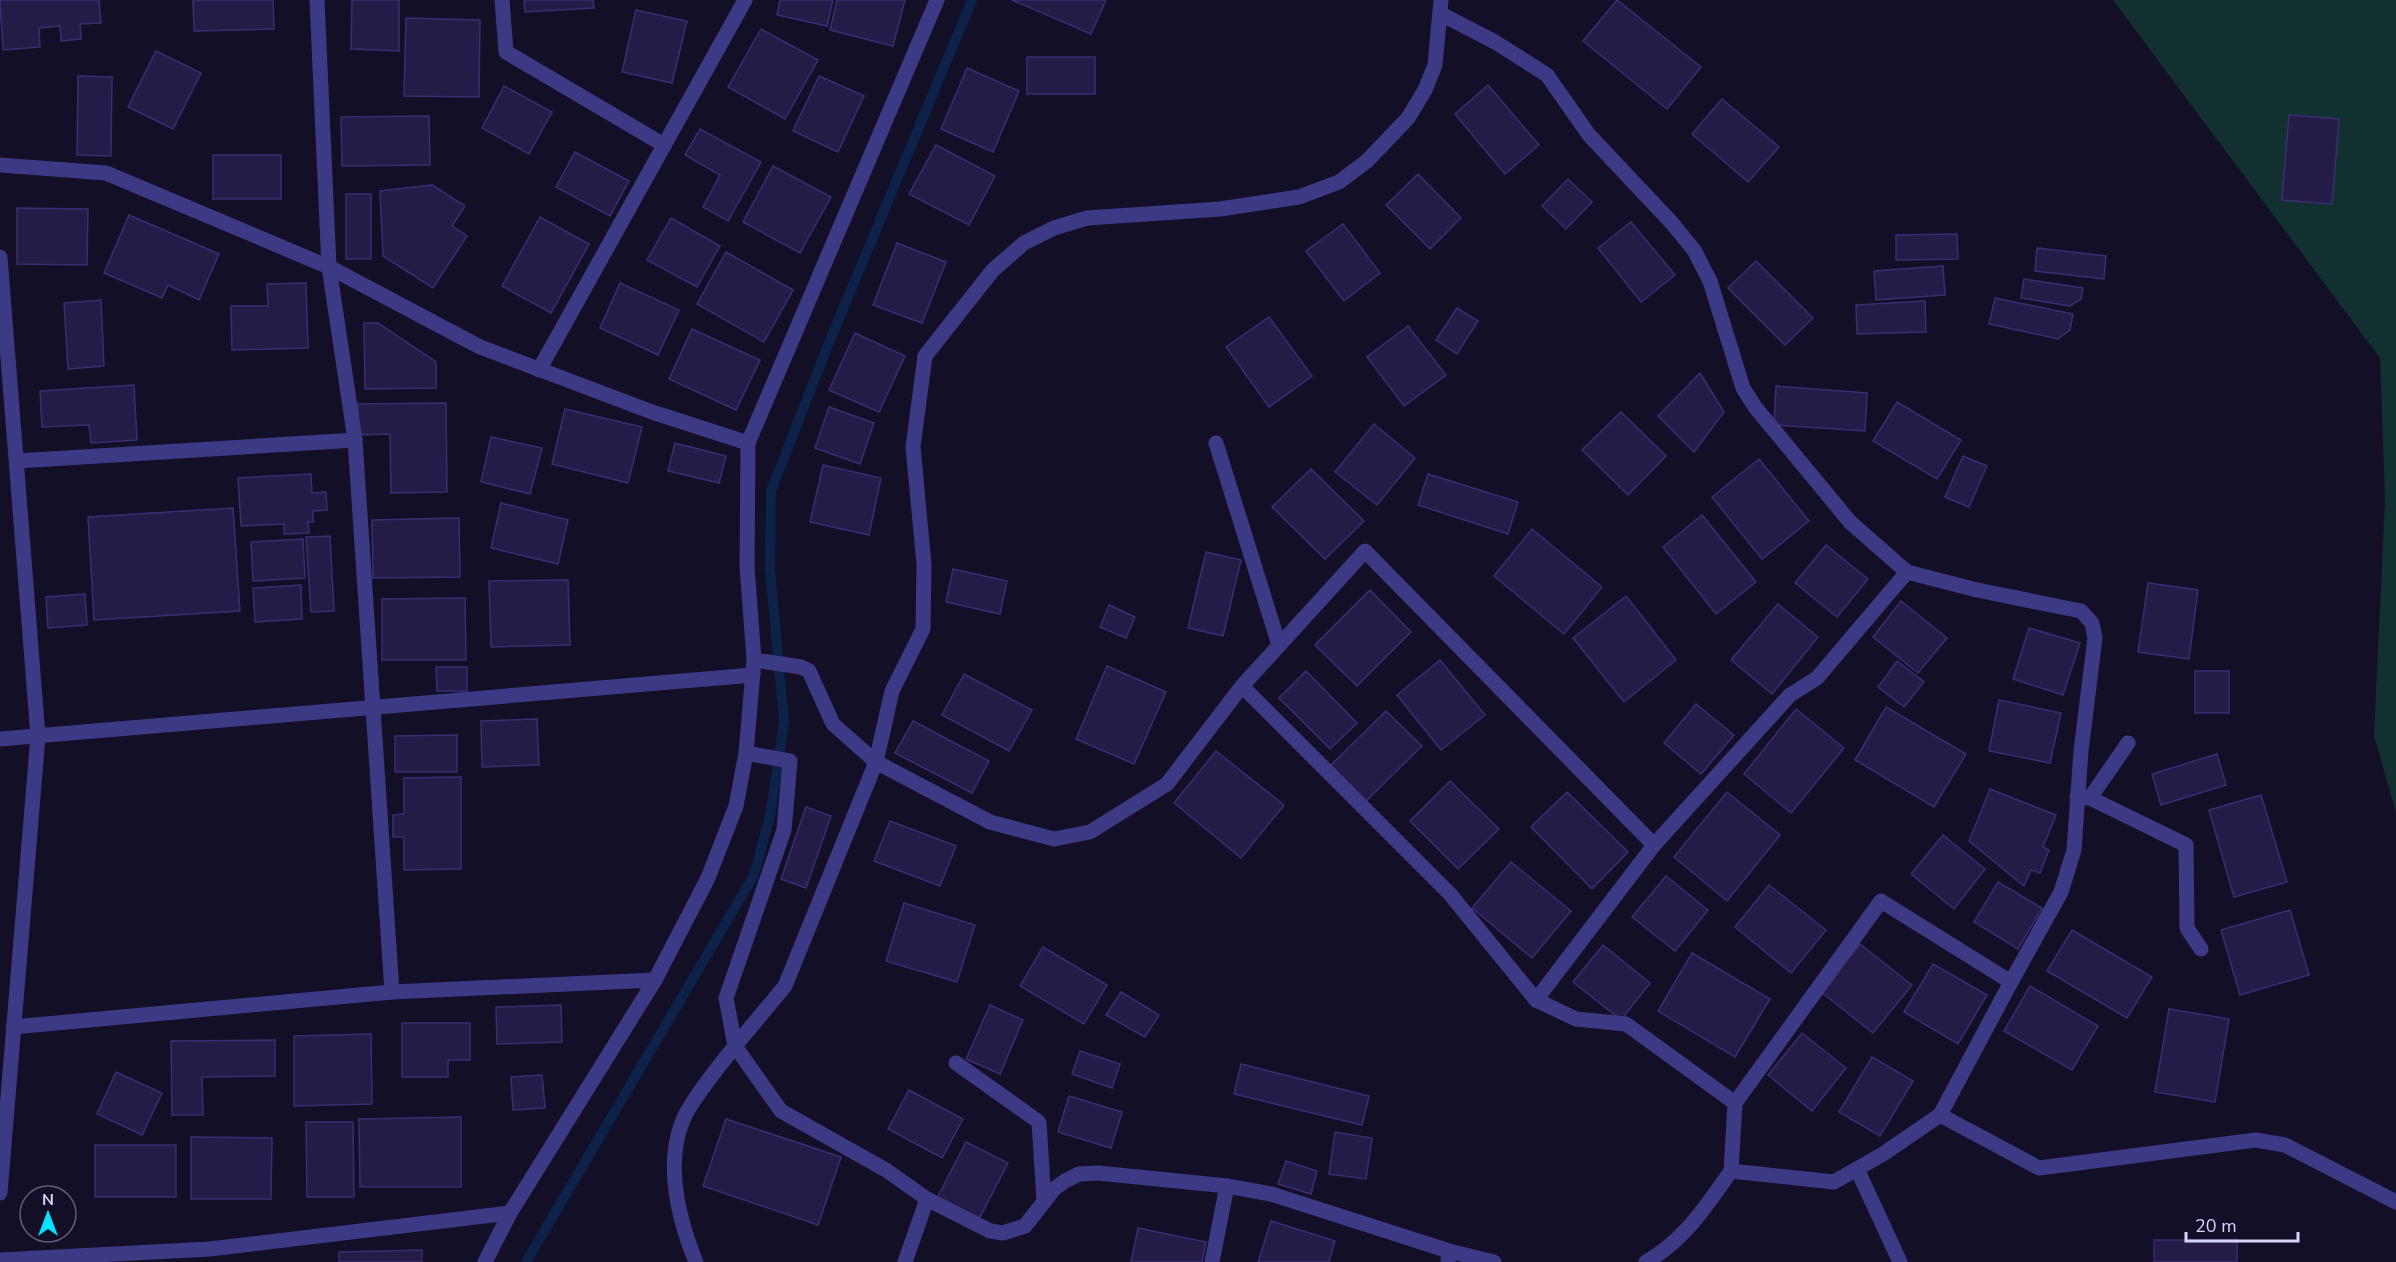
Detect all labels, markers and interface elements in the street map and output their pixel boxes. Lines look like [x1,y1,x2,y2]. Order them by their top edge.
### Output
north arrow [18,1184,78,1244]
text: N [42,1189,54,1211]
scale bar [2186,1205,2298,1243]
text: 20 m [2195,1214,2237,1238]

